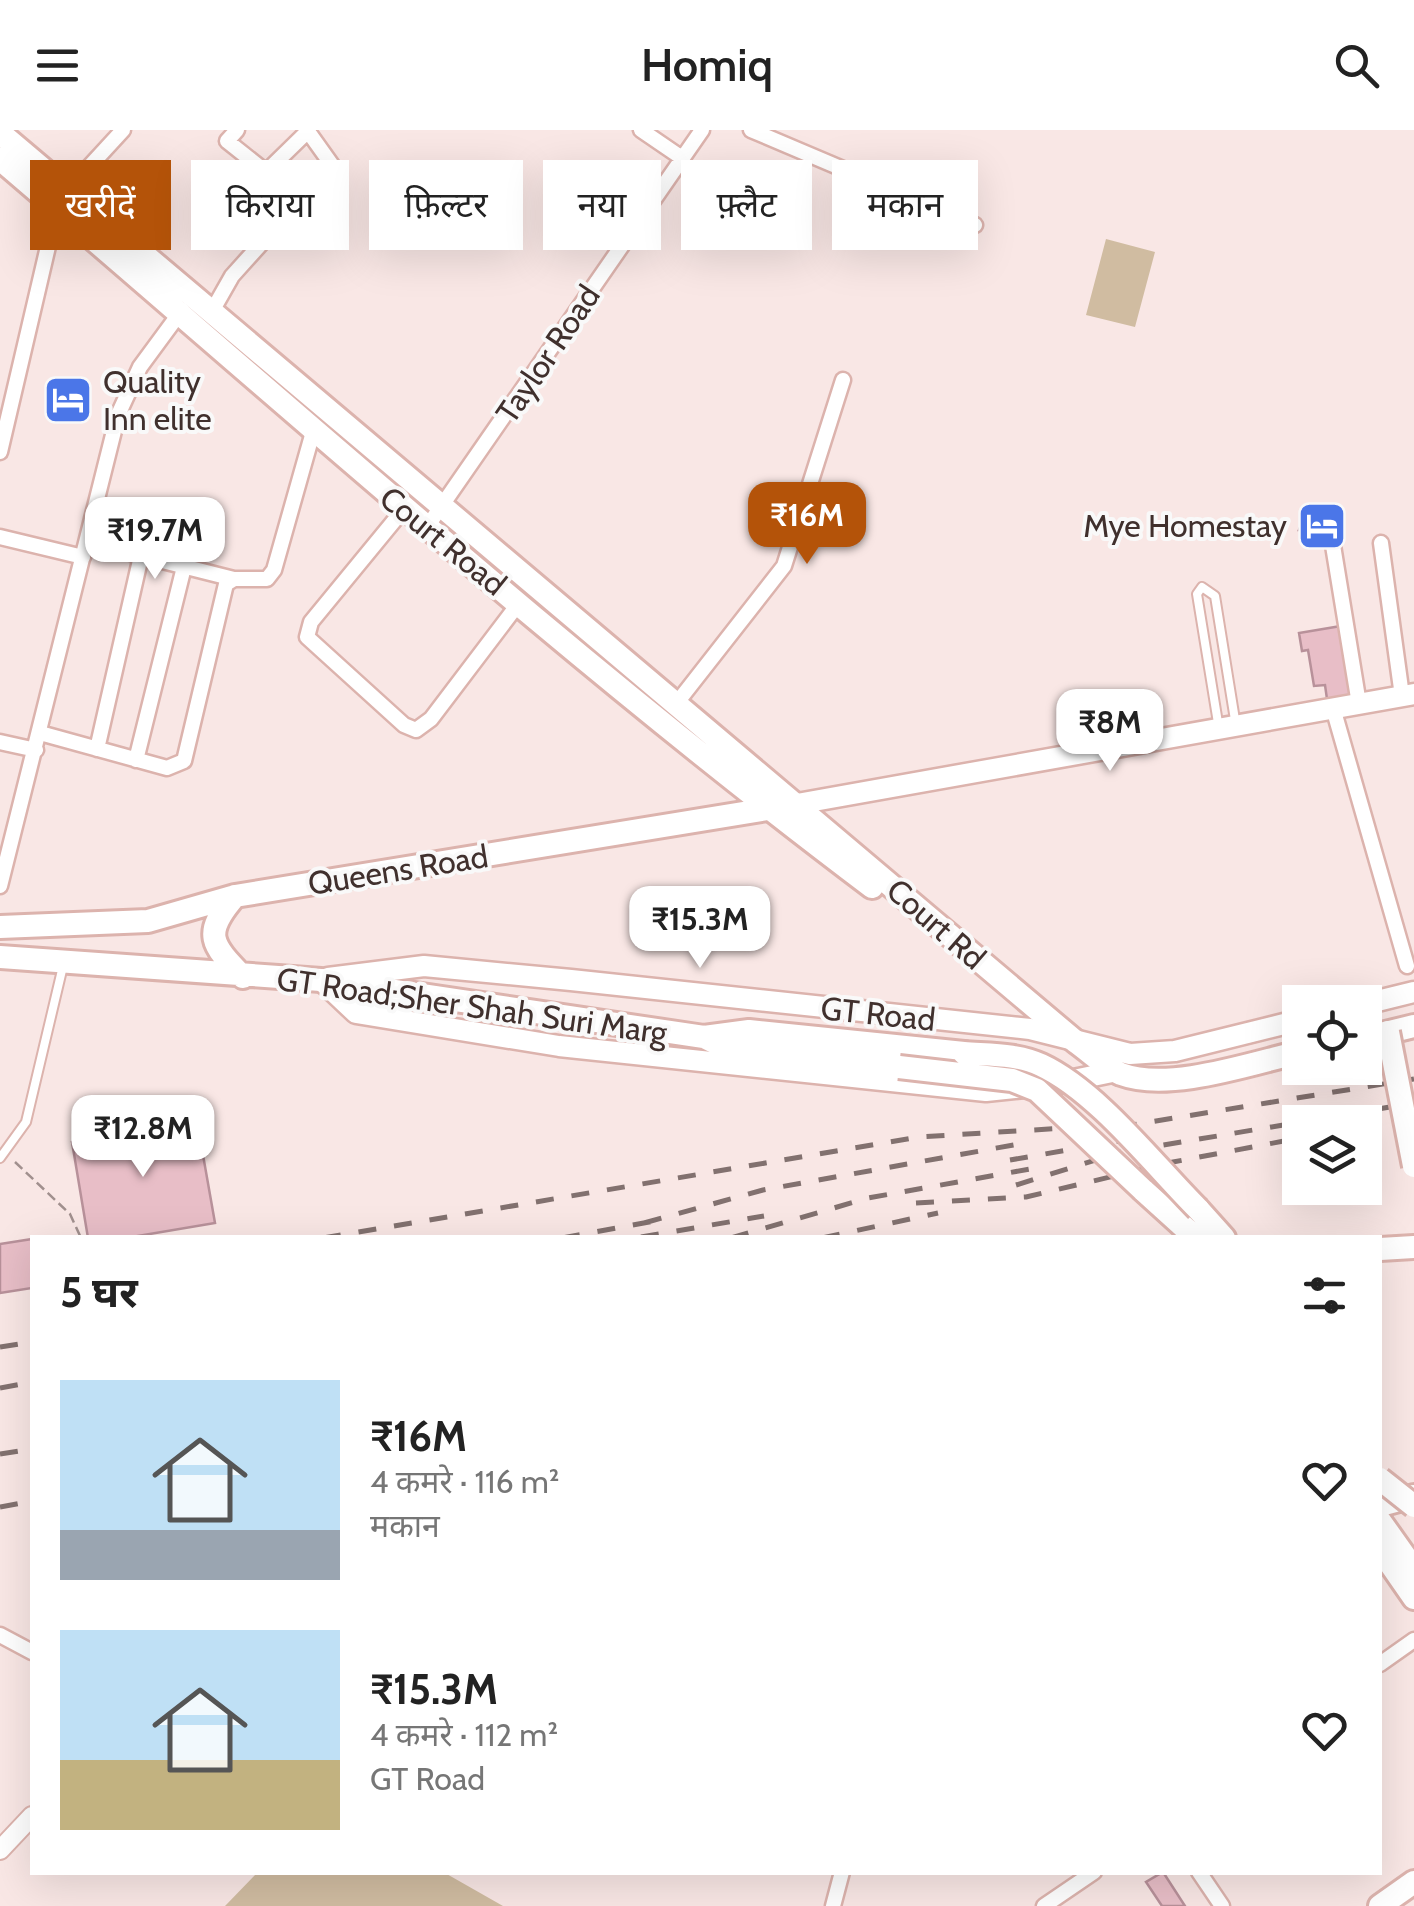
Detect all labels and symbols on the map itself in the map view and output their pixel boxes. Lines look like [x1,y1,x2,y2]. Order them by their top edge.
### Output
street label: Taylor Road [487,277,608,430]
place label: Quality Inn elite [103,362,212,438]
hotel icon: Quality Inn elite [42,374,94,426]
street label: Court Road [372,478,514,603]
pin: ₹16M [748,482,866,567]
pin: ₹19.7M [74,497,236,582]
hotel icon: Mye Homestay [1296,500,1348,552]
place label: Mye Homestay [1083,506,1287,545]
pin: ₹8M [1062,689,1158,774]
street label: Queens Road [305,836,491,903]
street label: Court Rd [879,870,994,977]
pin: ₹15.3M [619,886,781,971]
street label: GT Road;Sher Shah Suri Marg [274,959,671,1052]
street label: GT Road [819,988,937,1039]
pin: ₹12.8M [62,1095,224,1180]

